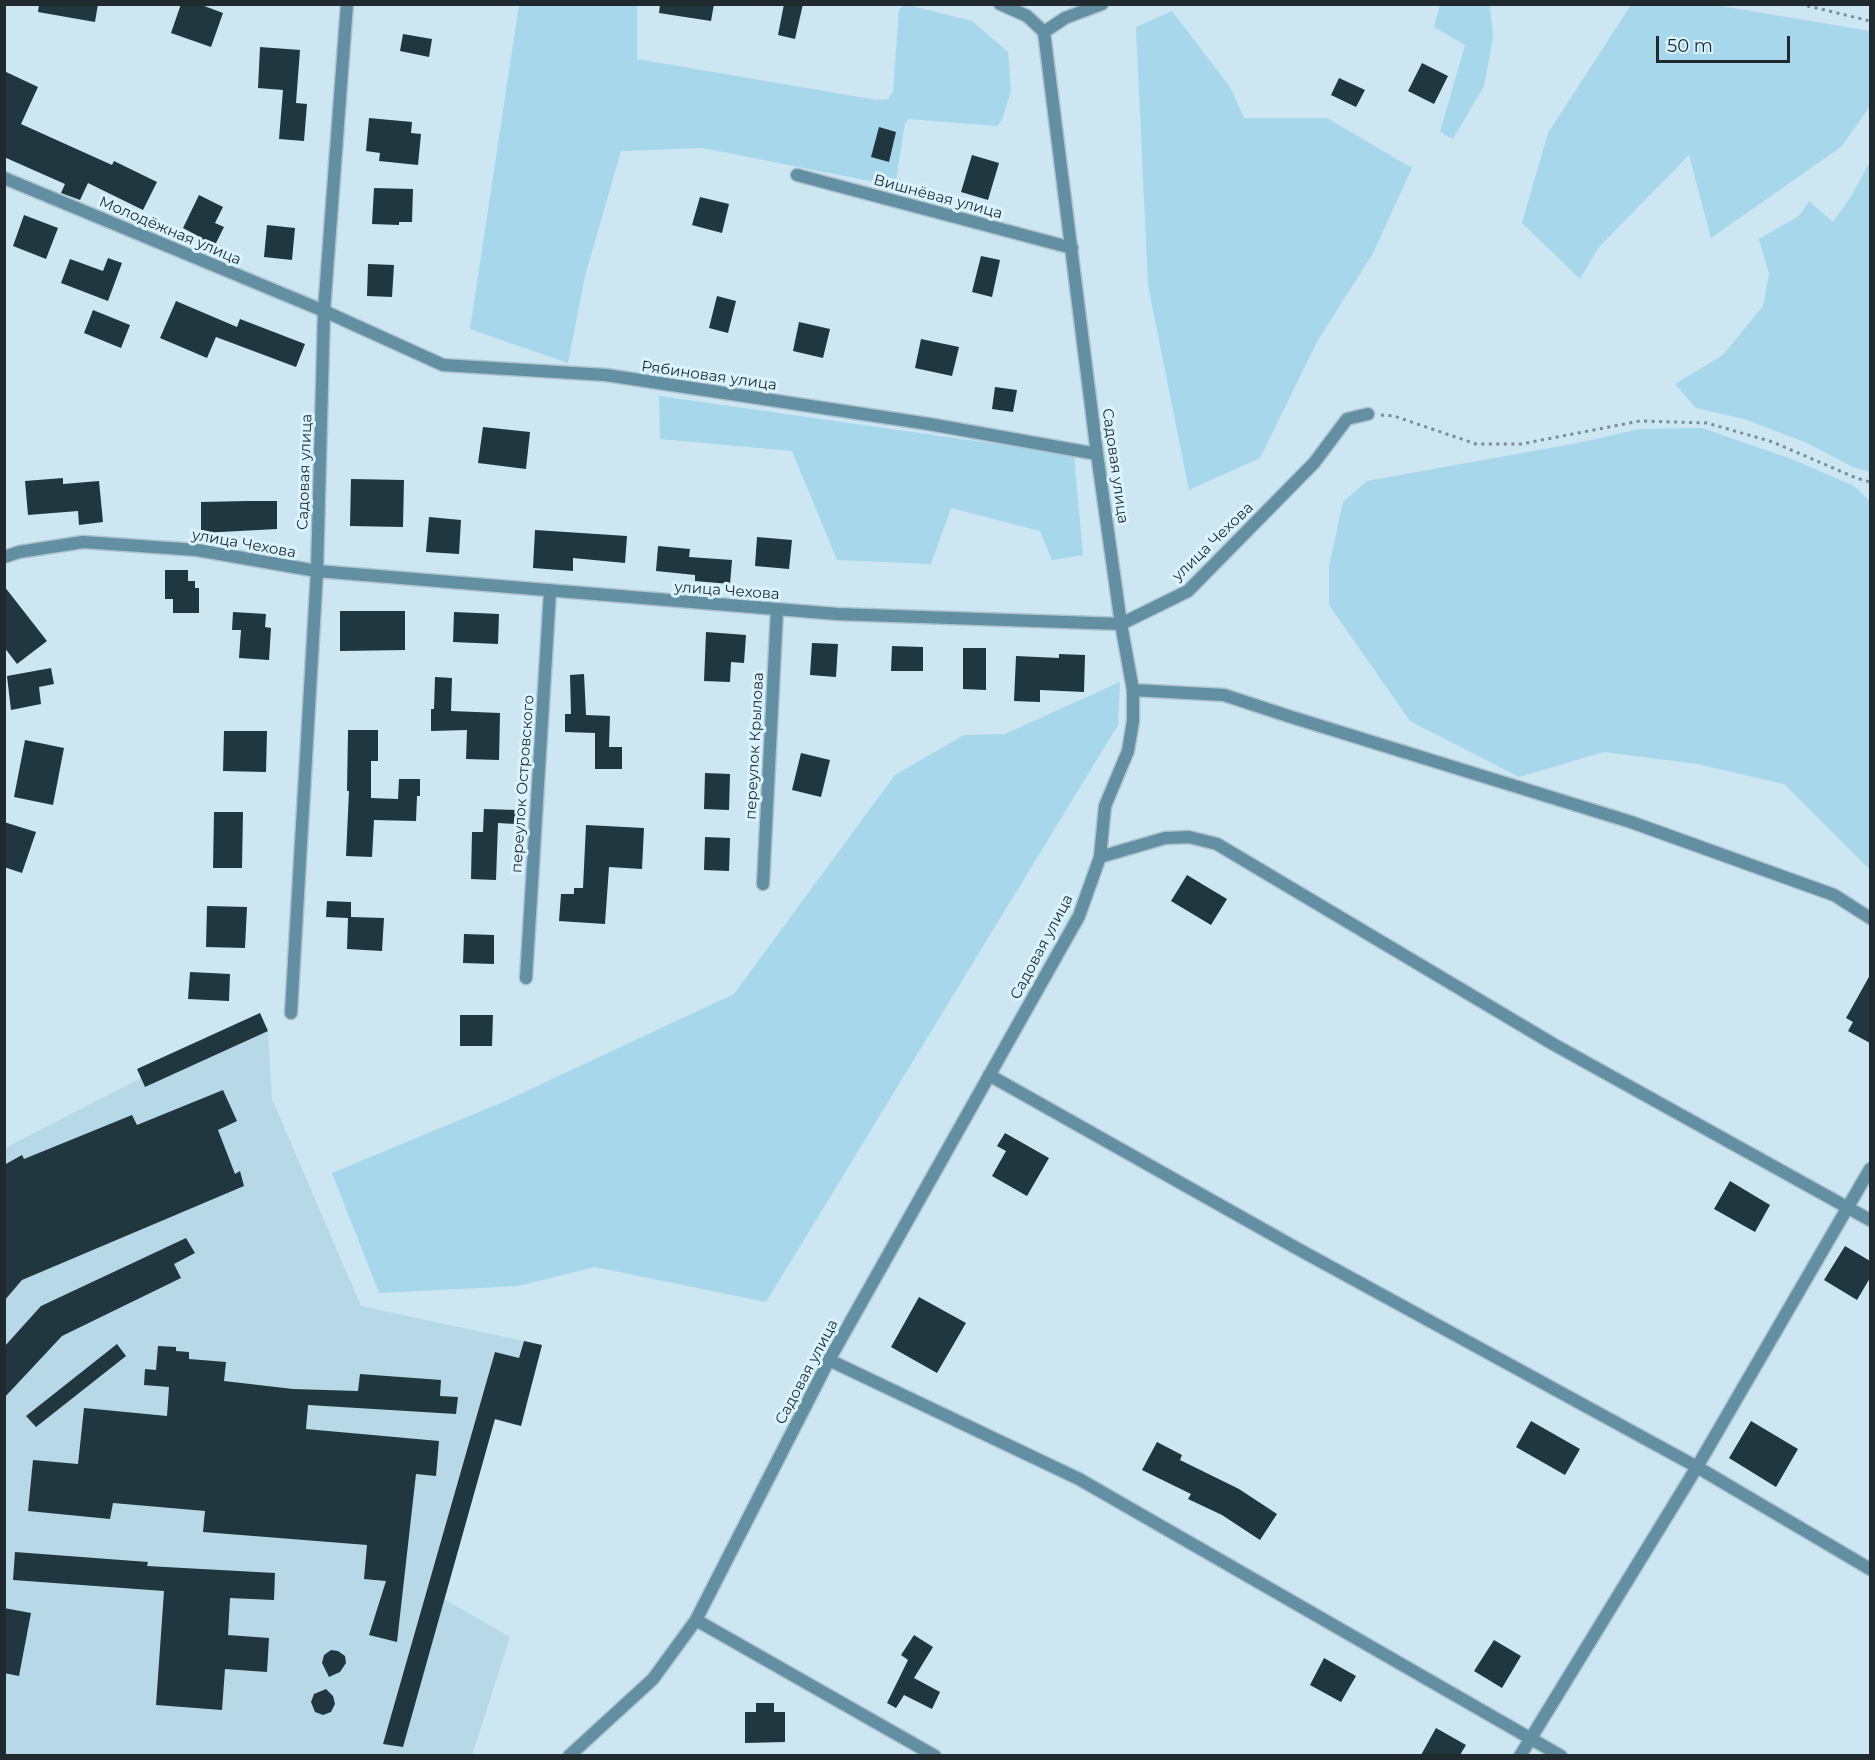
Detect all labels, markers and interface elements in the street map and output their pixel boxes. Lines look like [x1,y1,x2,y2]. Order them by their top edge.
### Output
scale bar [1659,24,1792,62]
text: 50 m [1667,35,1713,57]
street label: Вишнёвая улица [872,171,1004,223]
street label: Молодёжная улица [96,193,244,269]
street label: Рябиновая улица [640,358,778,394]
street label: Садовая улица [1098,407,1132,525]
street label: Садовая улица [294,414,316,530]
street label: улица Чехова [1169,499,1257,585]
street label: улица Чехова [190,526,298,562]
street label: улица Чехова [674,578,780,604]
street label: переулок Крылова [742,672,768,820]
street label: переулок Островского [508,694,538,874]
street label: Садовая улица [1007,891,1077,1003]
street label: Садовая улица [772,1316,842,1428]

